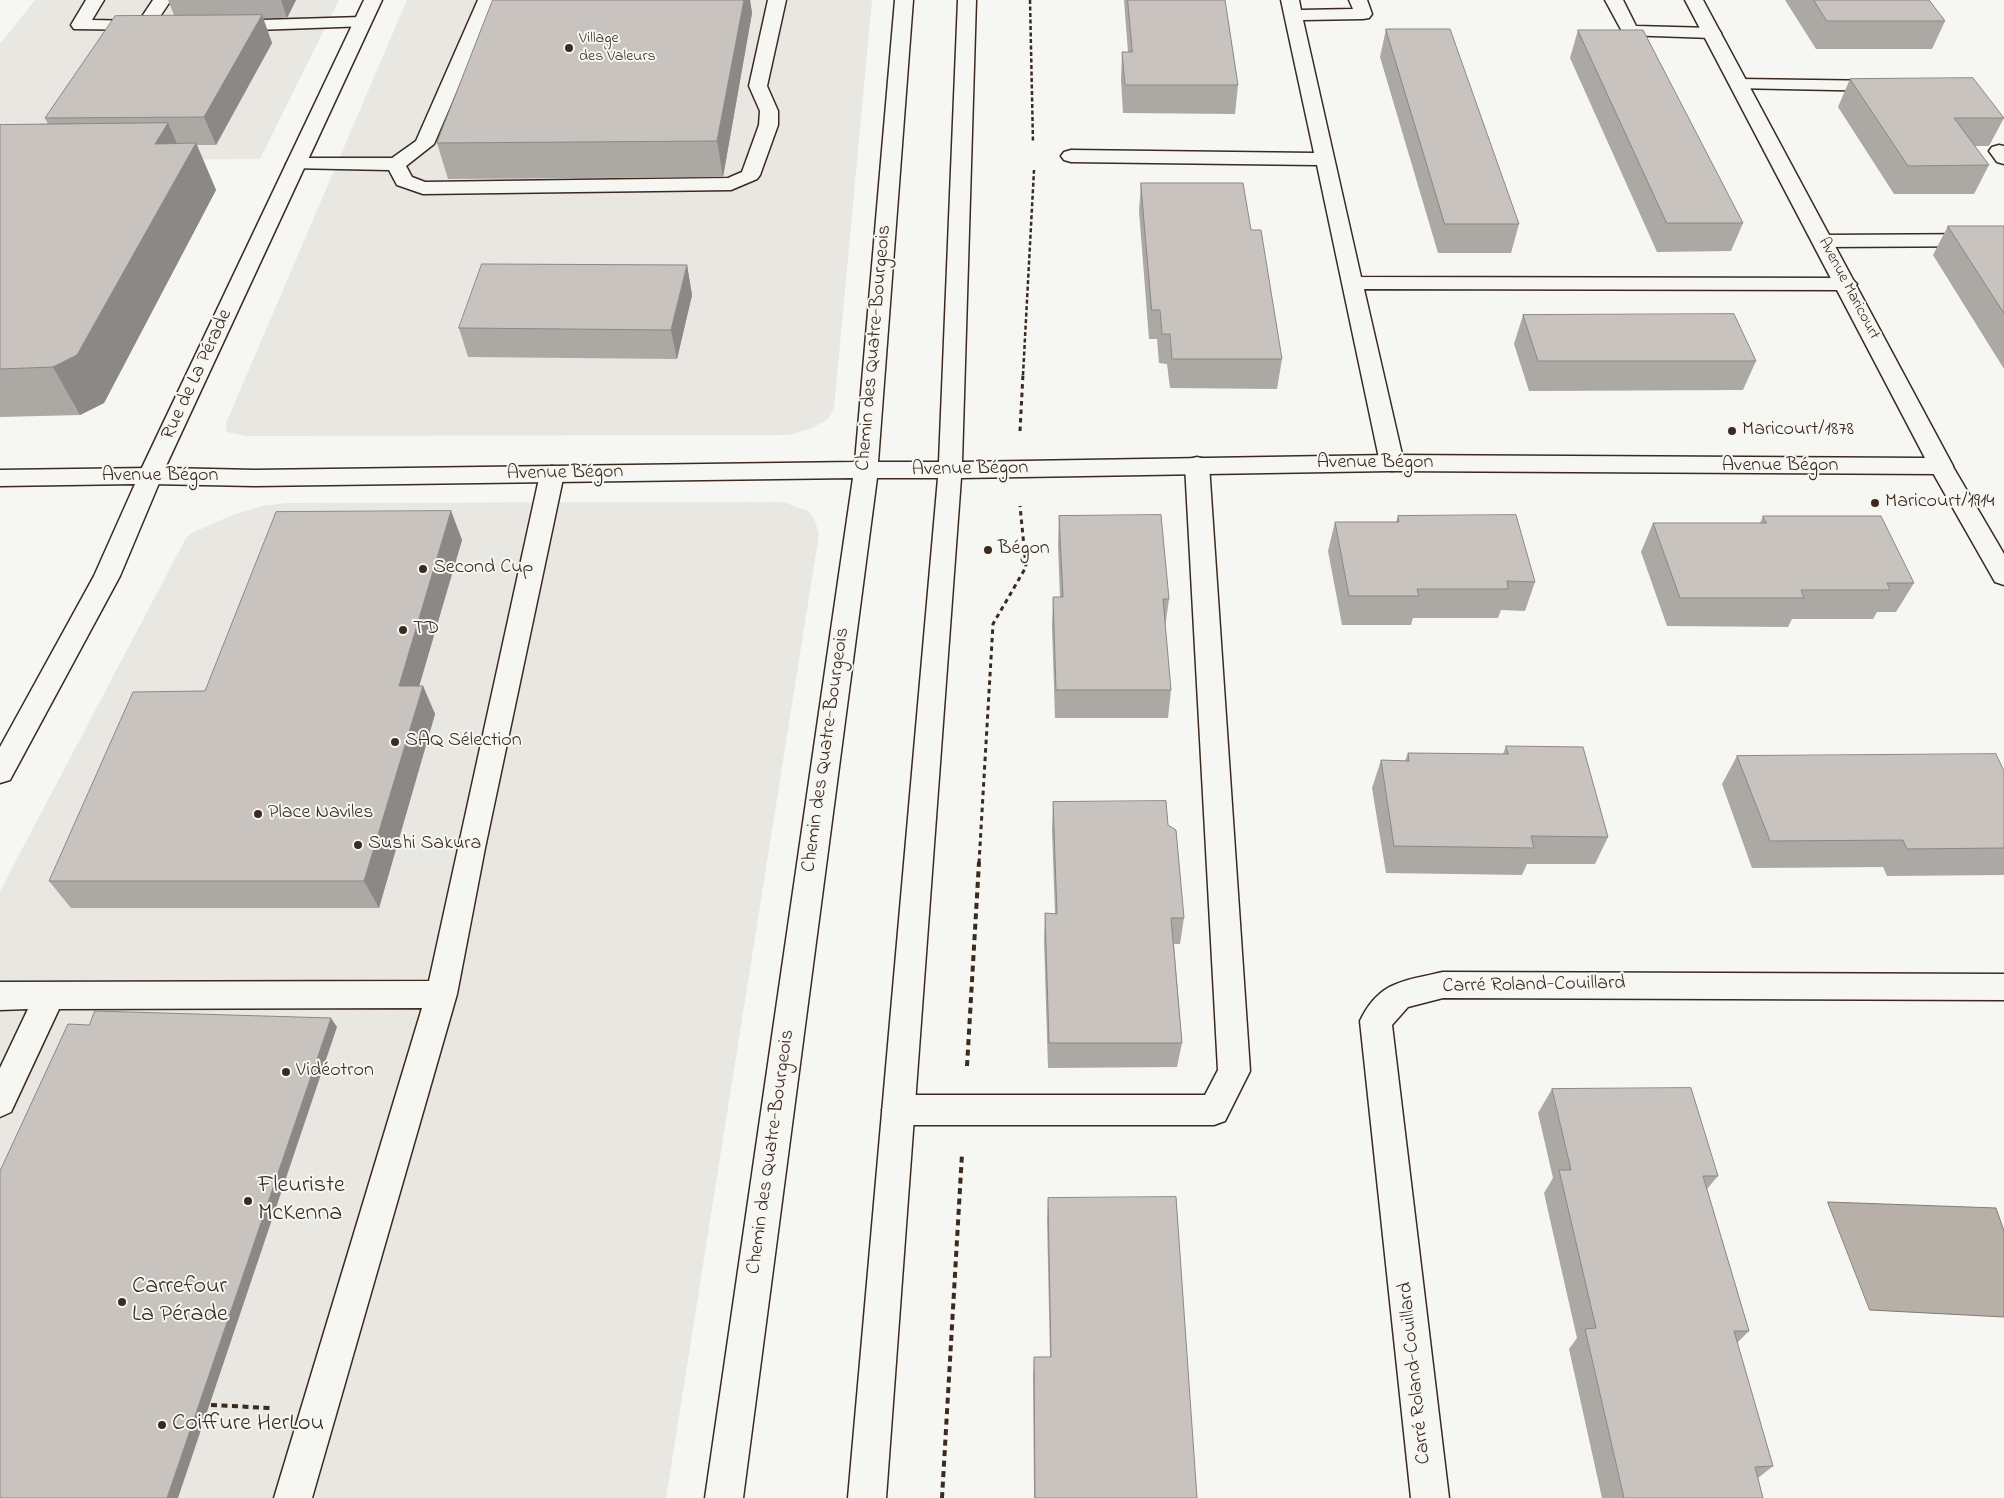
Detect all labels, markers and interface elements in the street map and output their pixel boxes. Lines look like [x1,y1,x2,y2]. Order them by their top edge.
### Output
place label: Village des Valeurs [579,29,656,67]
marker: Village des Valeurs [563,42,575,54]
street label: Chemin des Quatre-Bourgeois [852,224,898,472]
street label: Avenue Maricourt [1813,235,1883,343]
street label: Rue de La Pérade [157,306,239,444]
place label: Maricourt/1878 [1742,419,1854,443]
marker: Maricourt/1878 [1726,425,1738,437]
street label: Avenue Bégon [1317,452,1433,476]
street label: Avenue Bégon [1722,455,1838,479]
street label: Avenue Bégon [912,457,1028,483]
street label: Avenue Bégon [507,461,623,487]
street label: Avenue Bégon [102,465,218,489]
place label: Maricourt/1914 [1885,491,1994,515]
marker: Maricourt/1914 [1869,497,1881,509]
place label: Bégon [998,538,1050,562]
marker: Bégon [982,544,994,556]
place label: Second Cup [433,557,533,581]
marker: Second Cup [417,563,429,575]
place label: TD [413,618,439,642]
marker: TD [397,624,409,636]
street label: Chemin des Quatre-Bourgeois [798,626,856,874]
place label: SAQ Sélection [405,730,522,754]
marker: SAQ Sélection [389,736,401,748]
place label: Place Naviles [268,802,373,826]
marker: Place Naviles [252,808,264,820]
place label: Sushi Sakura [368,833,481,857]
marker: Sushi Sakura [352,839,364,851]
street label: Carré Roland-Couillard [1442,972,1626,1000]
street label: Chemin des Quatre-Bourgeois [743,1028,801,1276]
place label: Vidéotron [296,1060,374,1084]
marker: Vidéotron [280,1066,292,1078]
place label: Fleuriste McKenna [258,1173,345,1229]
marker: Fleuriste McKenna [242,1195,254,1207]
place label: Carrefour La Pérade [132,1274,228,1330]
street label: Carré Roland-Couillard [1394,1281,1438,1465]
marker: Carrefour La Pérade [116,1296,128,1308]
place label: Coiffure HerLou [172,1411,324,1439]
marker: Coiffure HerLou [156,1419,168,1431]

